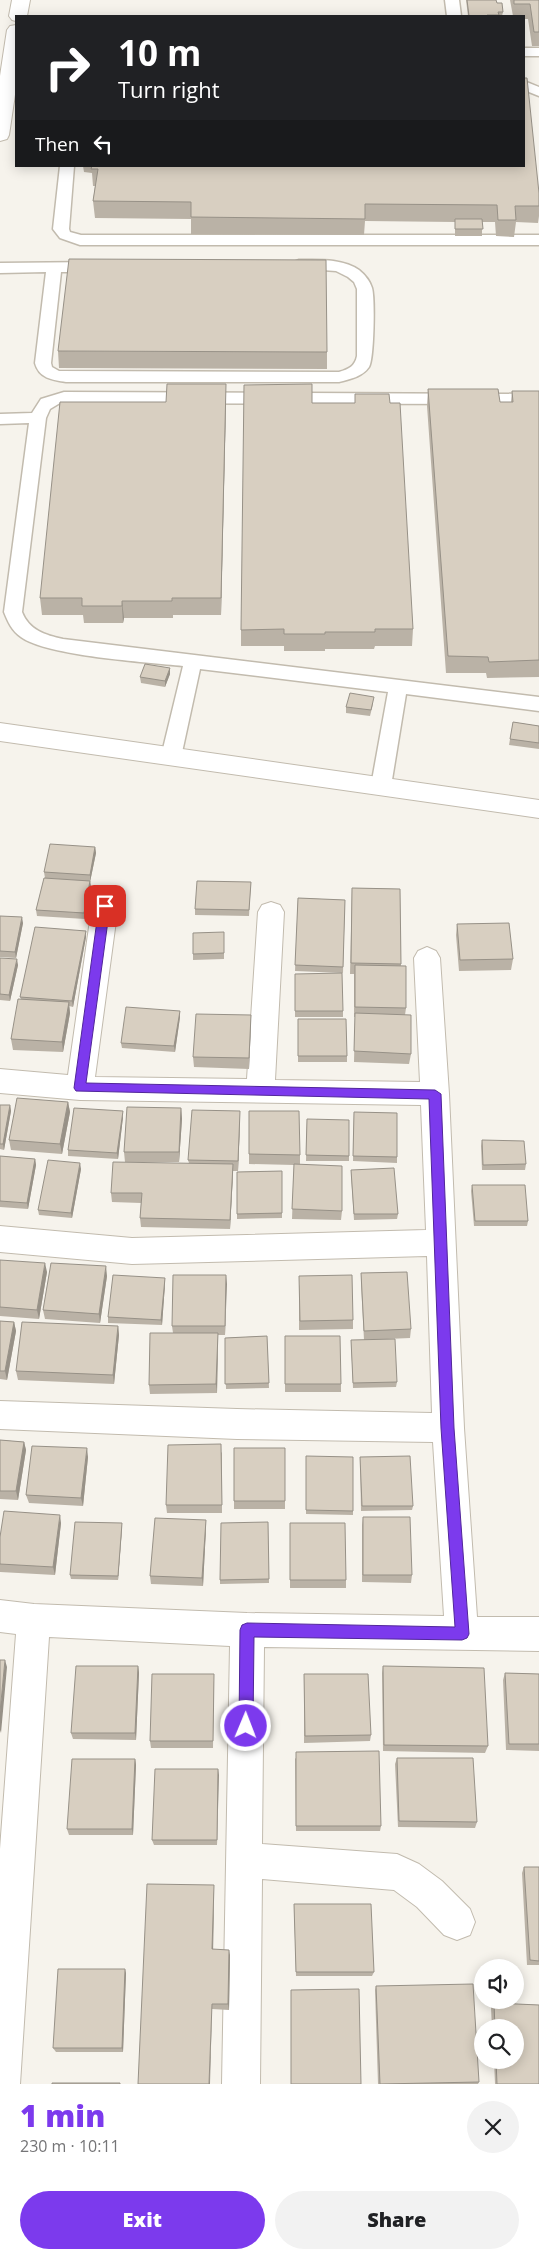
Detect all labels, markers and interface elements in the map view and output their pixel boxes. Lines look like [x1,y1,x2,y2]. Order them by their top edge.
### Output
text: 10 m [118,29,201,76]
icon: right [35,35,100,100]
text: Turn right [118,74,220,104]
icon: left [89,130,117,158]
text: Then [35,131,79,157]
pin [84,885,126,927]
icon: arrive [91,892,119,920]
position arrow [219,1699,271,1751]
map controls [474,1959,524,2069]
button: sound [474,1959,524,2009]
button: search [474,2019,524,2069]
text: 1 min [20,2095,105,2136]
button: close [467,2101,519,2153]
text: 230 m · 10:11 [20,2135,120,2157]
button: Exit [20,2191,265,2249]
button: Share [275,2191,519,2249]

